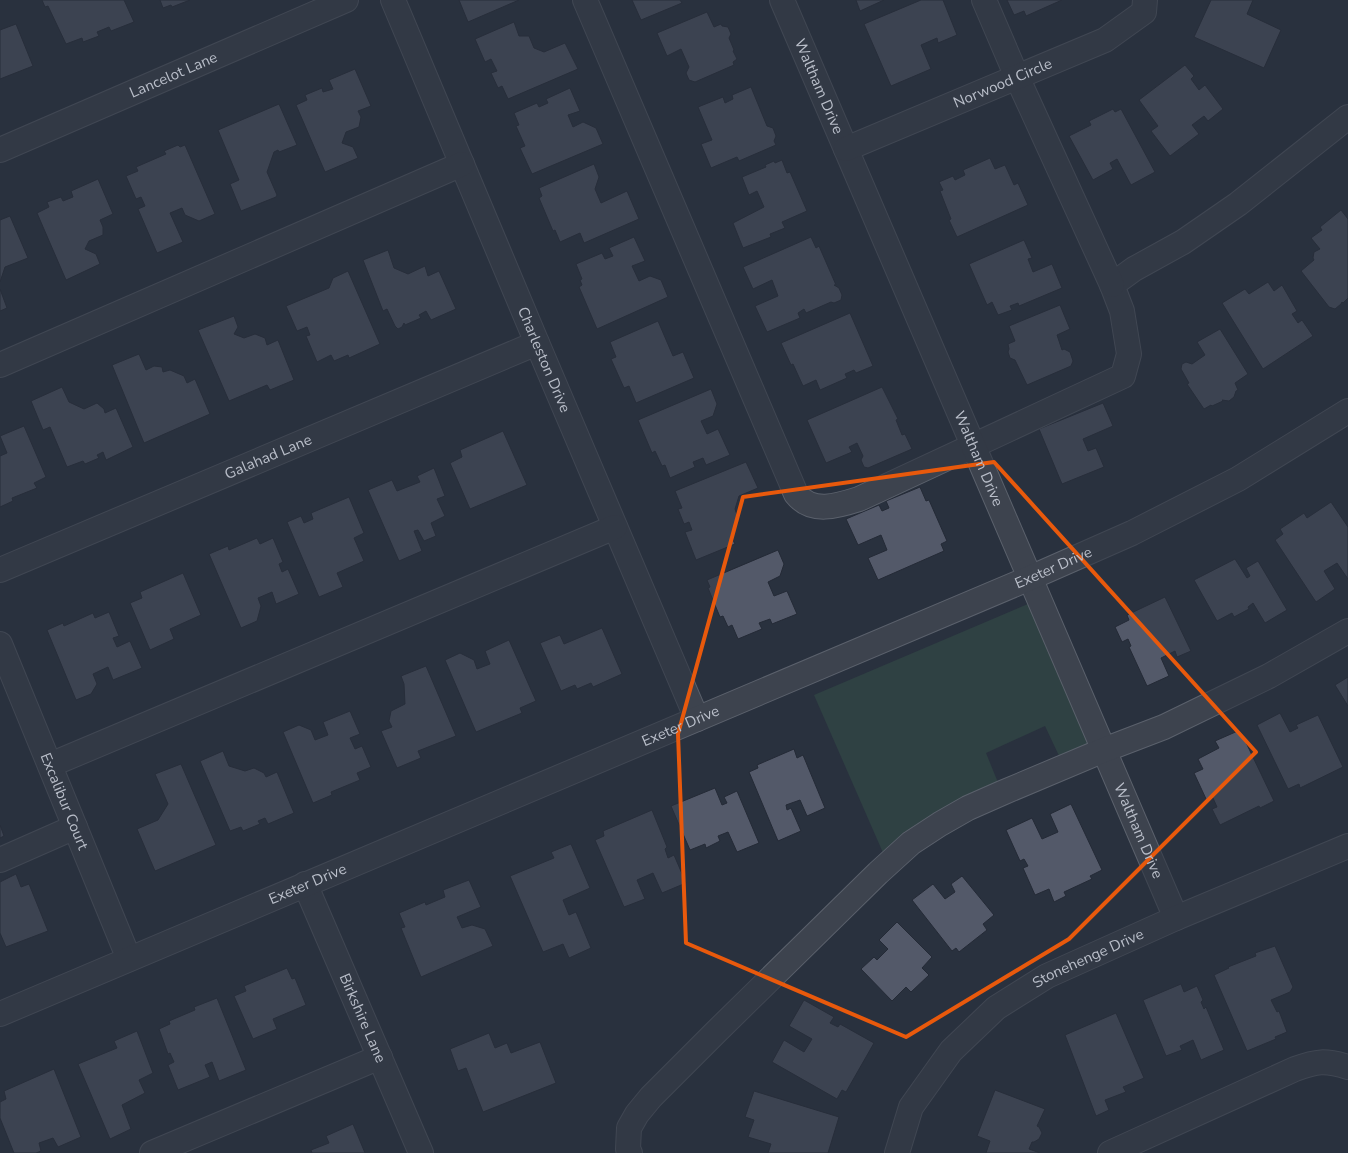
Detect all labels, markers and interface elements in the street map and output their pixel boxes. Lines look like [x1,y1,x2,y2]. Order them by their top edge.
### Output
street label: Waltham Drive [790,36,848,137]
street label: Lancelot Lane [126,47,220,103]
street label: Norwood Circle [950,53,1055,113]
street label: Charleston Drive [513,304,575,415]
street label: Waltham Drive [950,408,1008,509]
street label: Galahad Lane [221,429,315,484]
street label: Exeter Drive [1012,542,1095,593]
street label: Exeter Drive [639,701,722,751]
street label: Excalibur Court [36,750,93,853]
street label: Waltham Drive [1109,780,1168,882]
street label: Exeter Drive [266,859,349,909]
street label: Stonehenge Drive [1028,924,1147,993]
street label: Birkshire Lane [335,970,391,1066]

